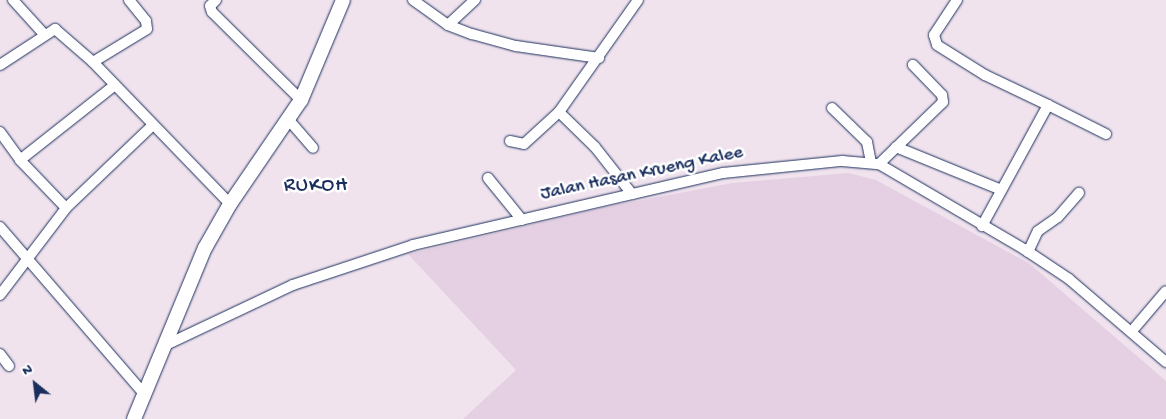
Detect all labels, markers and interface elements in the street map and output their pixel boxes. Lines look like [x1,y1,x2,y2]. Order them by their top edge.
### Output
street label: Jalan Hasan Krueng Kalee [539,141,745,207]
district label: RUKOH [283,174,349,200]
north arrow [10,359,60,409]
text: N [19,361,36,380]

